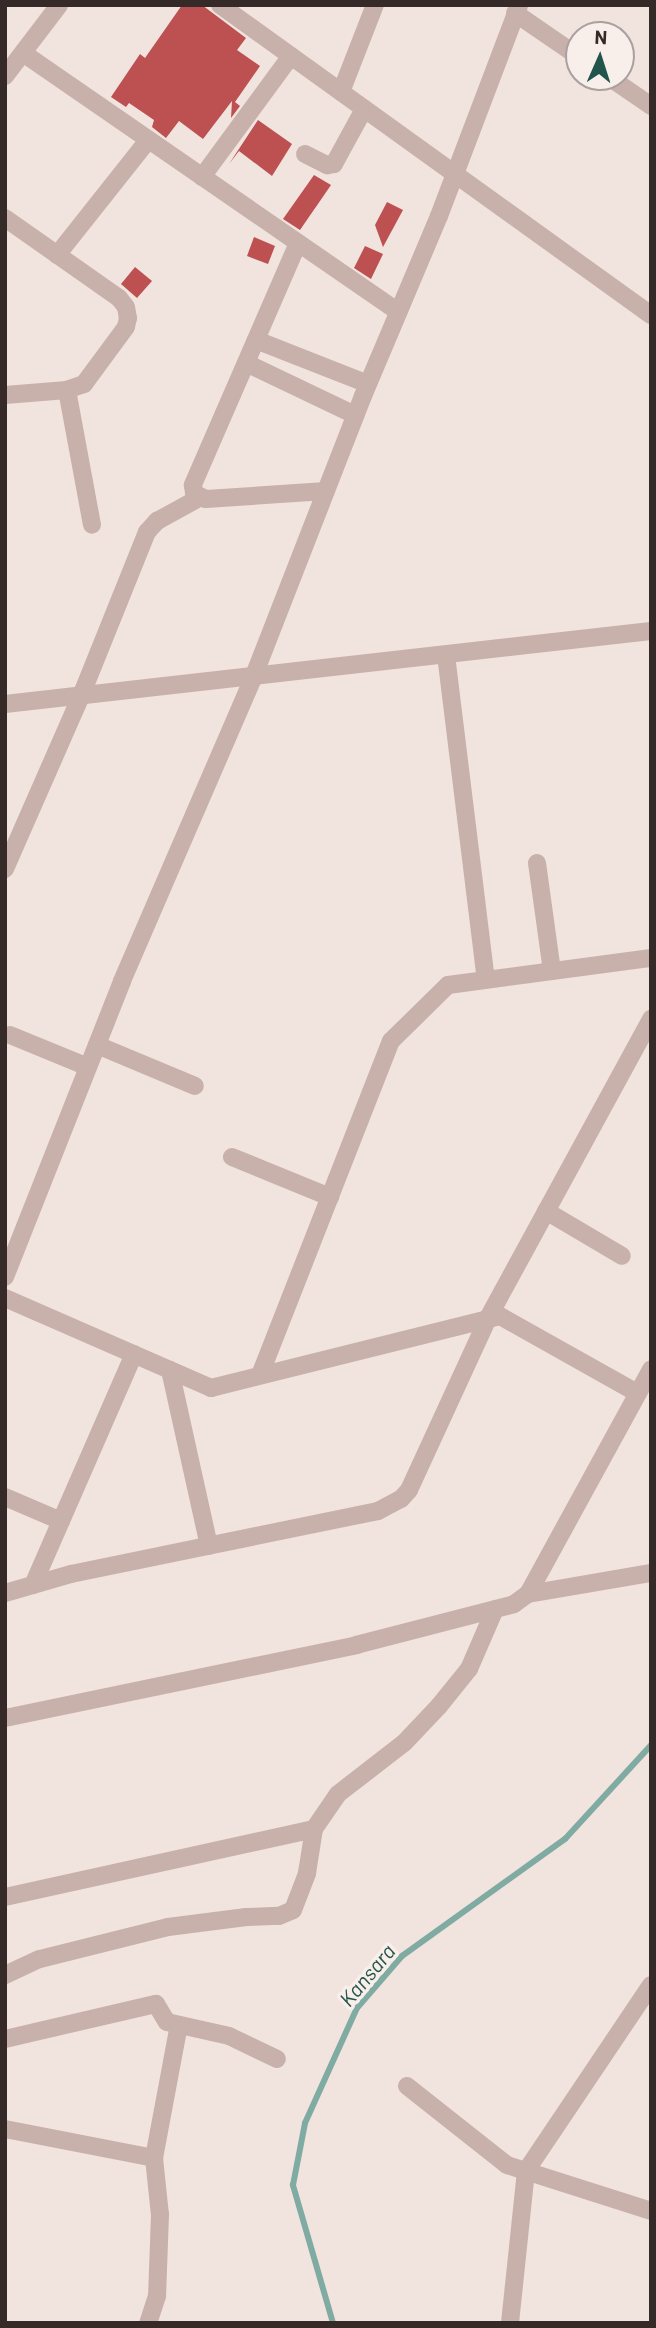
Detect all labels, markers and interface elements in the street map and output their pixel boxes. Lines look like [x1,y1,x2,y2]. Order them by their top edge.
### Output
north arrow [565,21,635,91]
text: N [594,25,608,48]
water label: Kansara [334,1939,400,2011]

